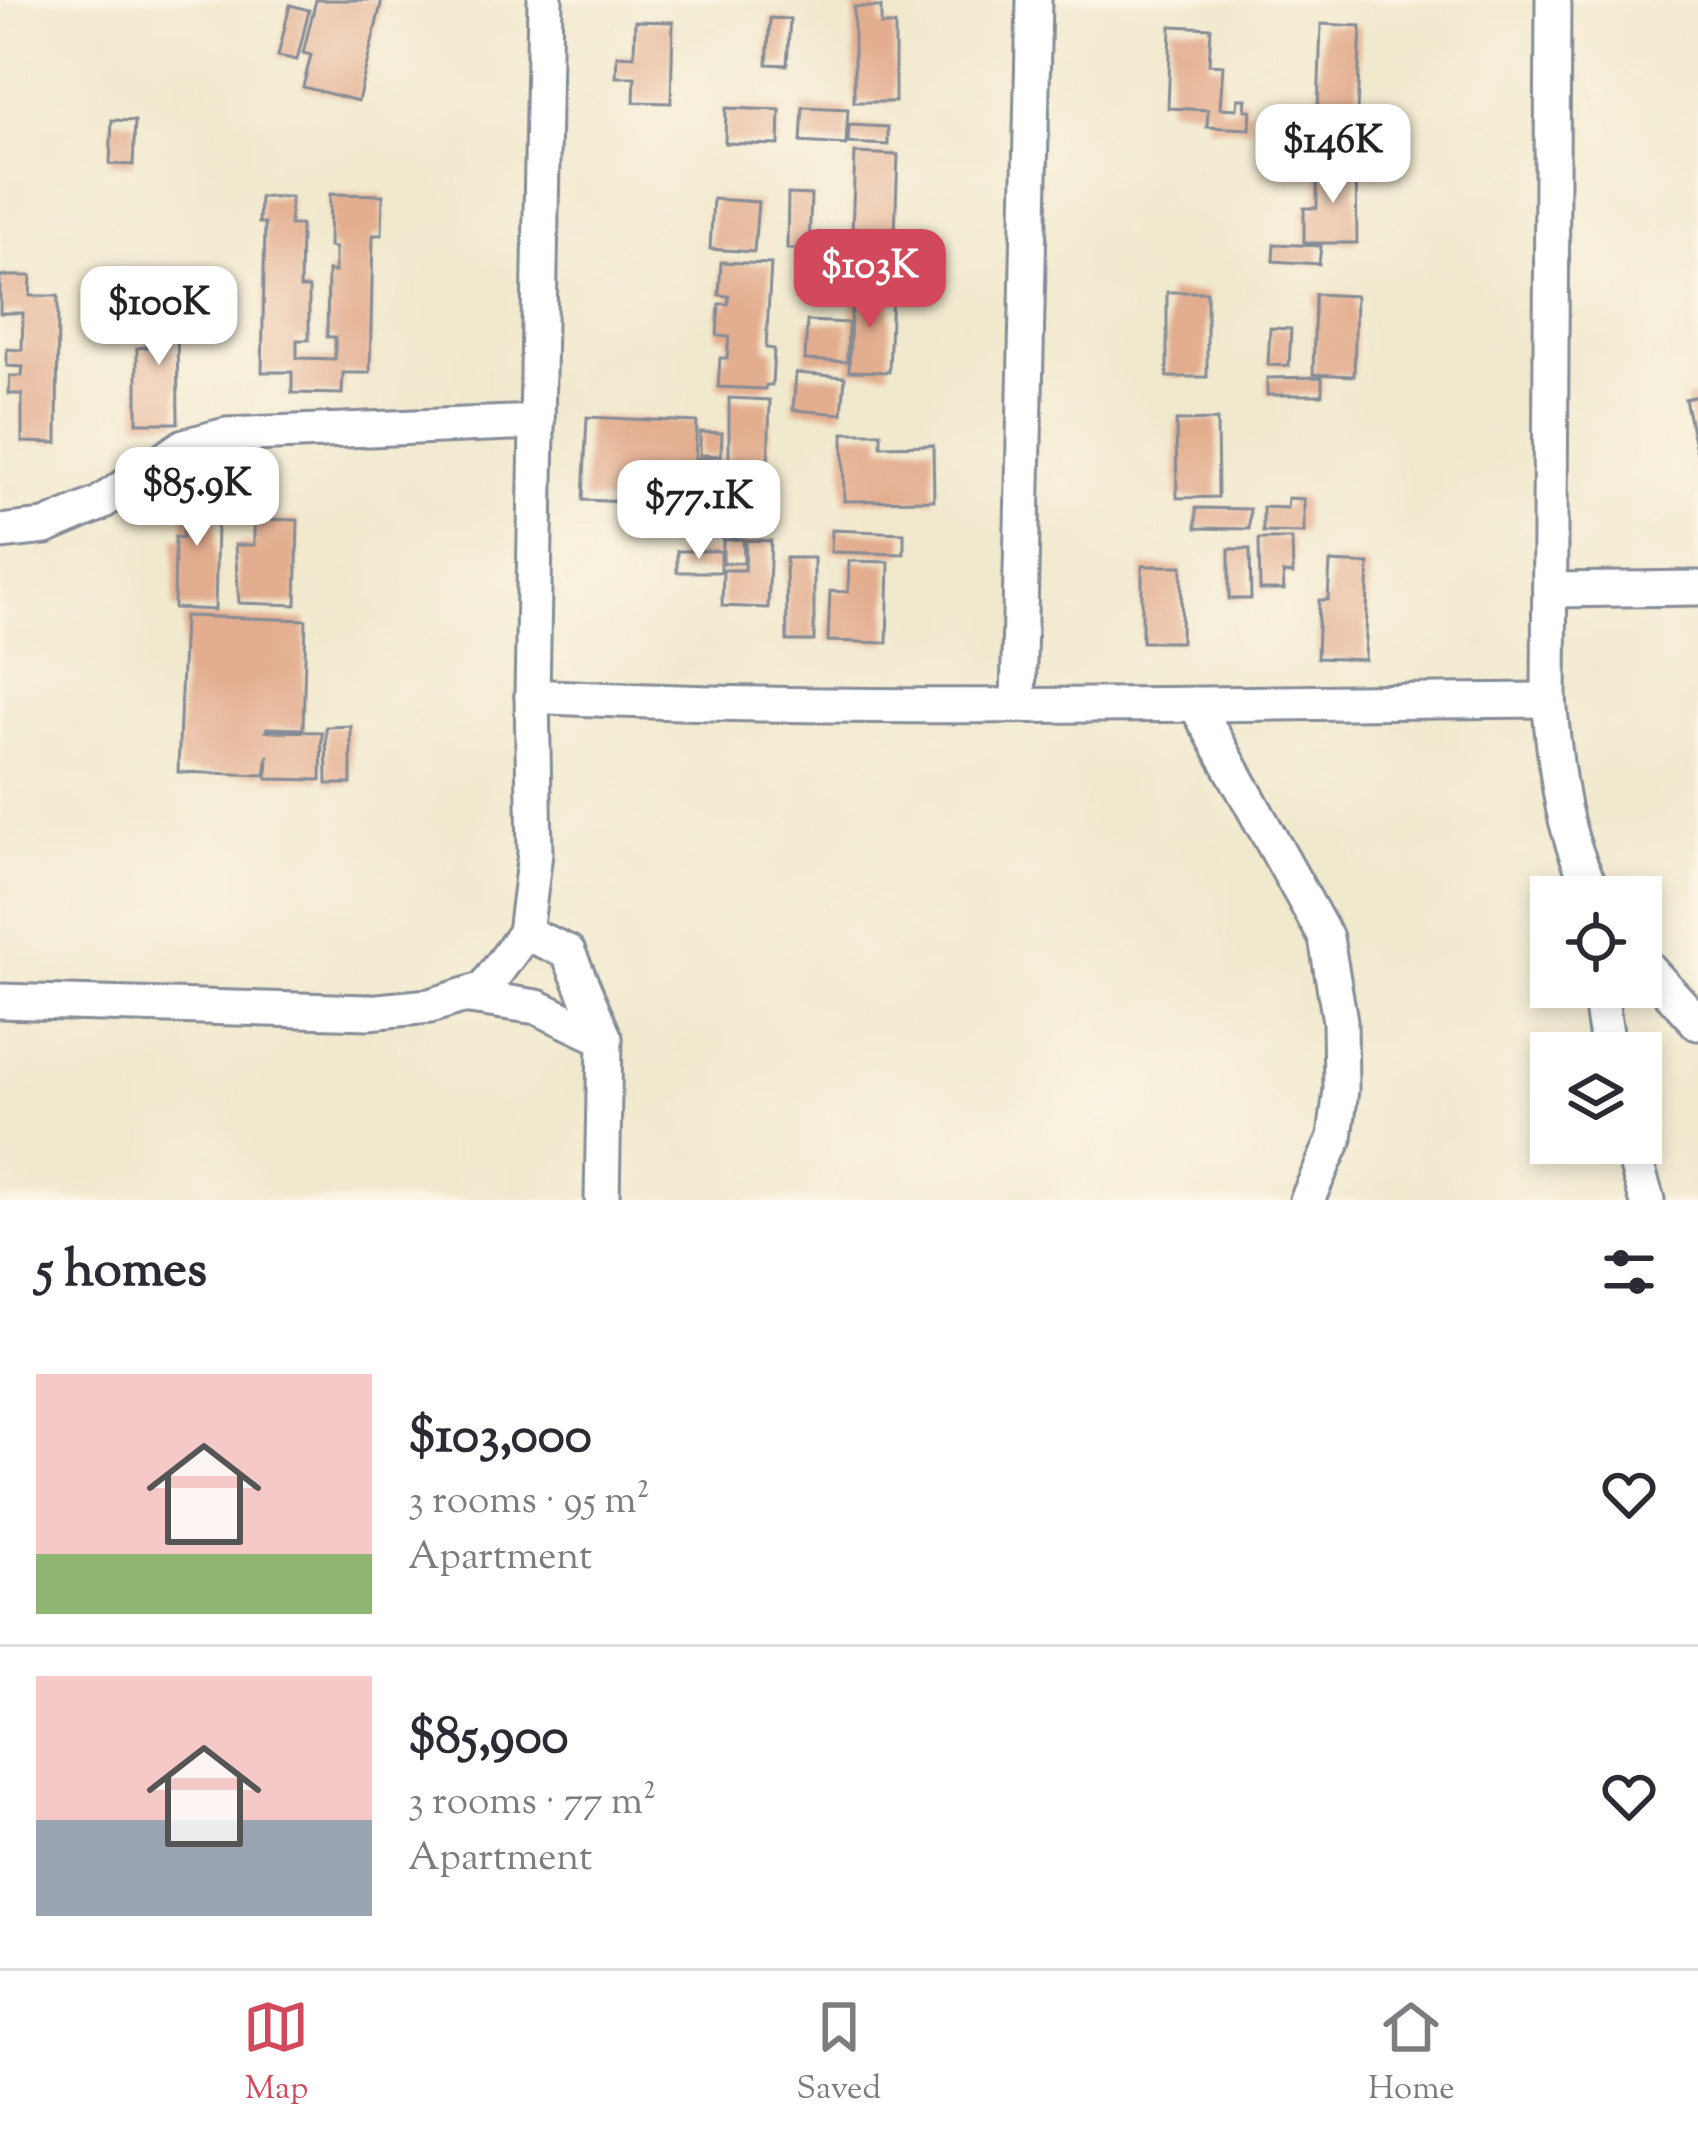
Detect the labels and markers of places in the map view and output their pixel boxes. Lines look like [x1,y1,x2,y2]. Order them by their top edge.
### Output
pin: $146K [1249,104,1417,206]
pin: $103K [786,229,954,331]
pin: $100K [75,266,243,368]
pin: $85.9K [99,447,295,549]
pin: $77.1K [601,460,797,562]

